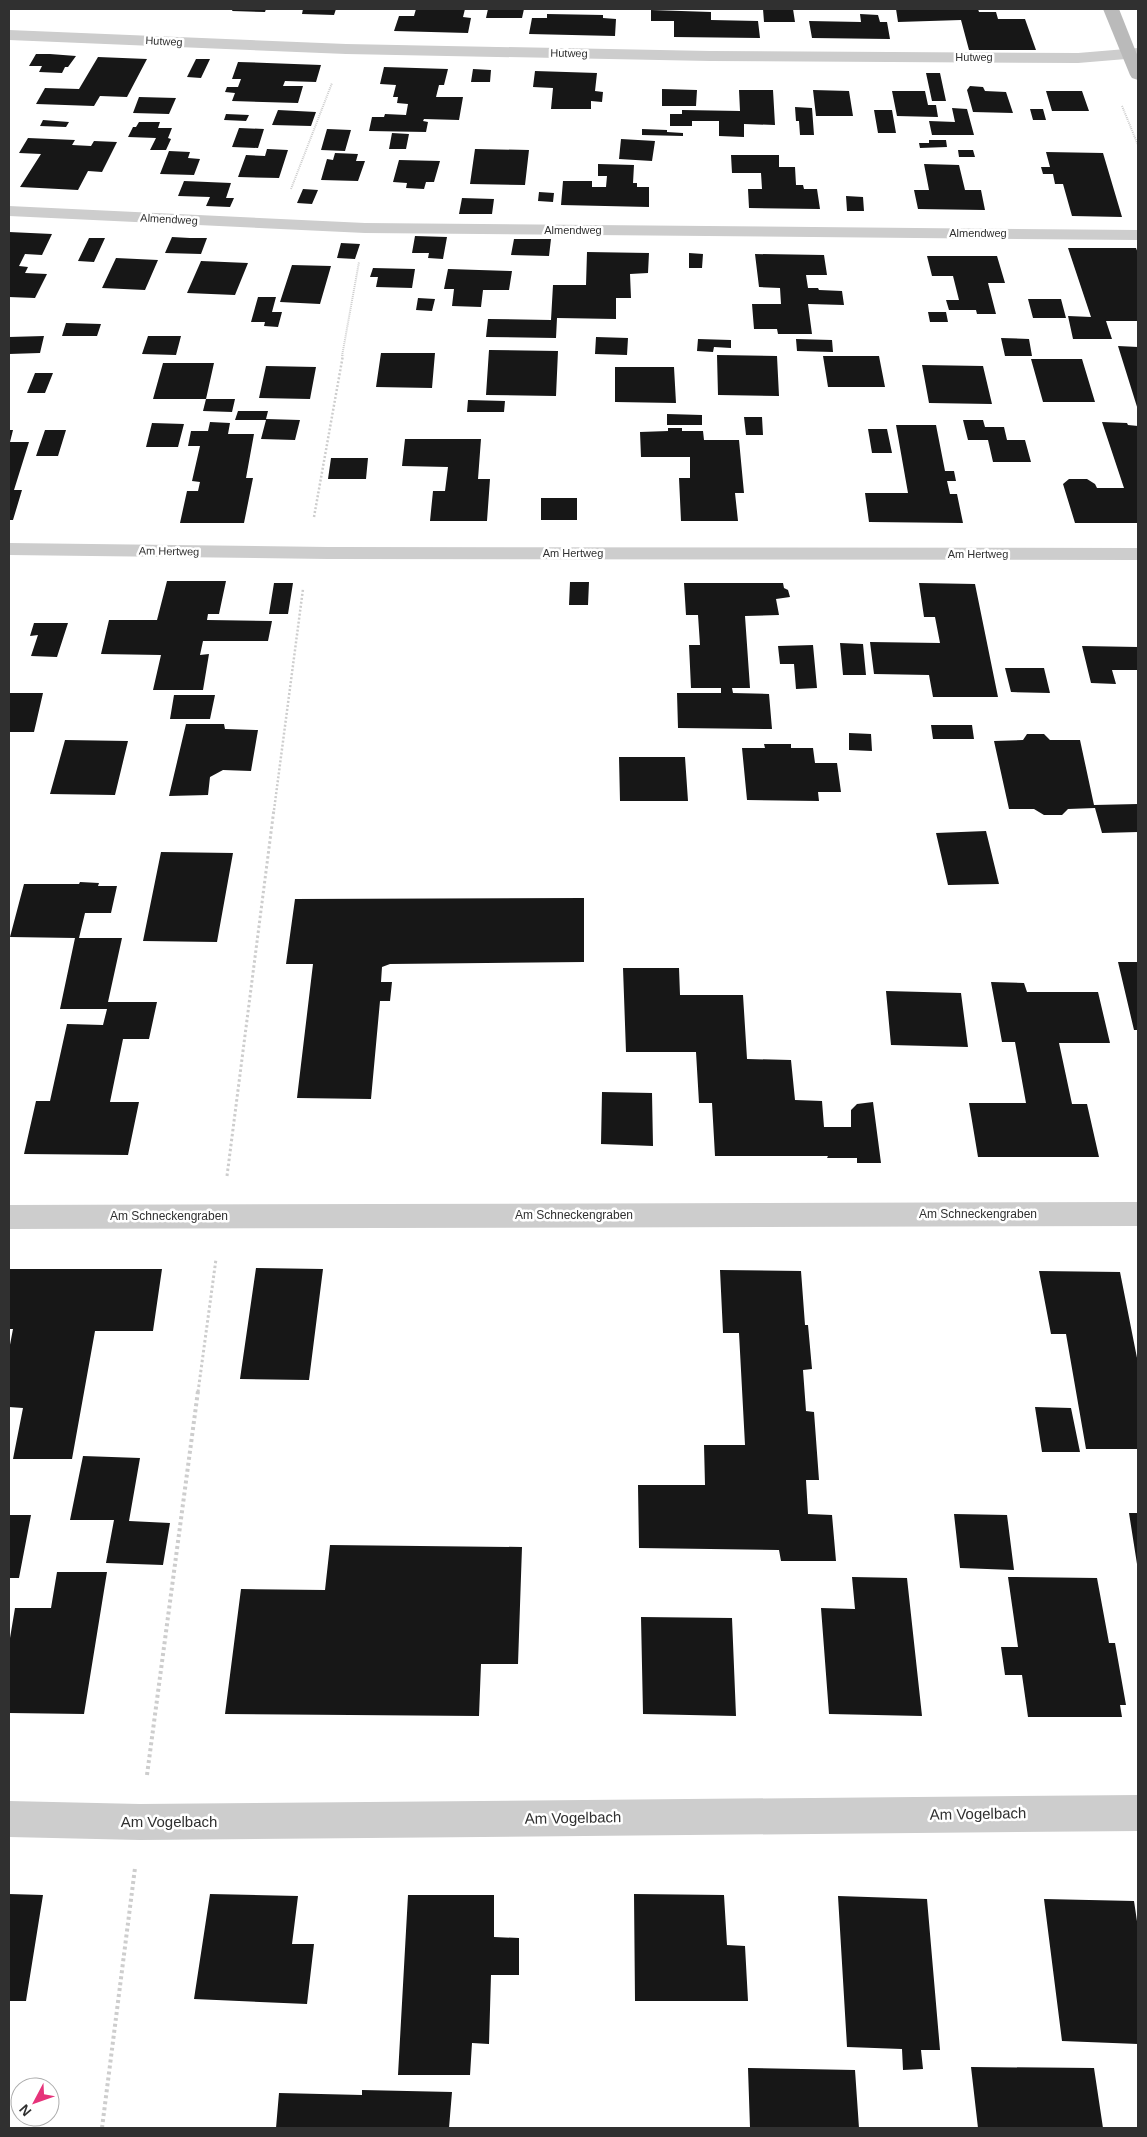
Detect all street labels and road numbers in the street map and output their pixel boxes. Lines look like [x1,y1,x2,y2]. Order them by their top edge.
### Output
street label: Hutweg [145,34,183,48]
street label: Hutweg [550,47,588,59]
street label: Hutweg [955,51,993,63]
street label: Almendweg [140,212,198,226]
street label: Almendweg [544,224,602,236]
street label: Almendweg [949,227,1007,239]
street label: Am Hertweg [139,544,199,558]
street label: Am Hertweg [543,547,603,559]
street label: Am Hertweg [948,548,1008,560]
street label: Am Schneckengraben [919,1207,1037,1221]
street label: Am Schneckengraben [515,1208,633,1222]
street label: Am Schneckengraben [110,1209,228,1223]
street label: Am Vogelbach [929,1804,1026,1823]
street label: Am Vogelbach [524,1808,621,1827]
street label: Am Vogelbach [121,1813,217,1830]

